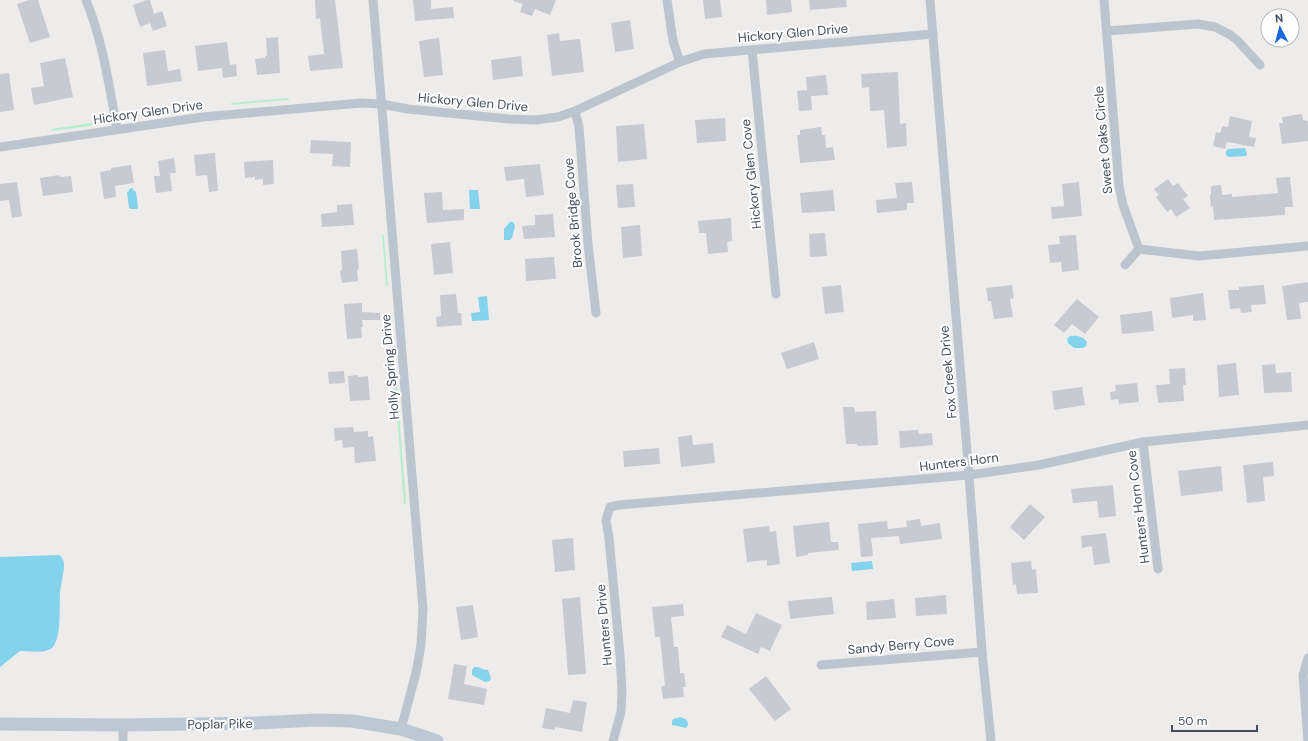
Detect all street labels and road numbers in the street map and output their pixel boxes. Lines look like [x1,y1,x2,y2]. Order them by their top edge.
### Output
street label: Hickory Glen Drive [737,20,849,46]
street label: Sweet Oaks Circle [1090,85,1116,195]
street label: Hickory Glen Drive [417,89,529,115]
street label: Hickory Glen Drive [92,96,204,128]
street label: Hickory Glen Cove [737,118,765,230]
street label: Brook Bridge Cove [560,157,586,269]
street label: Holly Spring Drive [377,314,403,420]
street label: Fox Creek Drive [935,325,961,419]
street label: Hunters Horn [918,449,1000,475]
street label: Hunters Horn Cove [1123,450,1153,564]
street label: Hunters Drive [592,584,616,666]
street label: Sandy Berry Cove [847,632,955,658]
street label: Poplar Pike [187,715,253,733]

